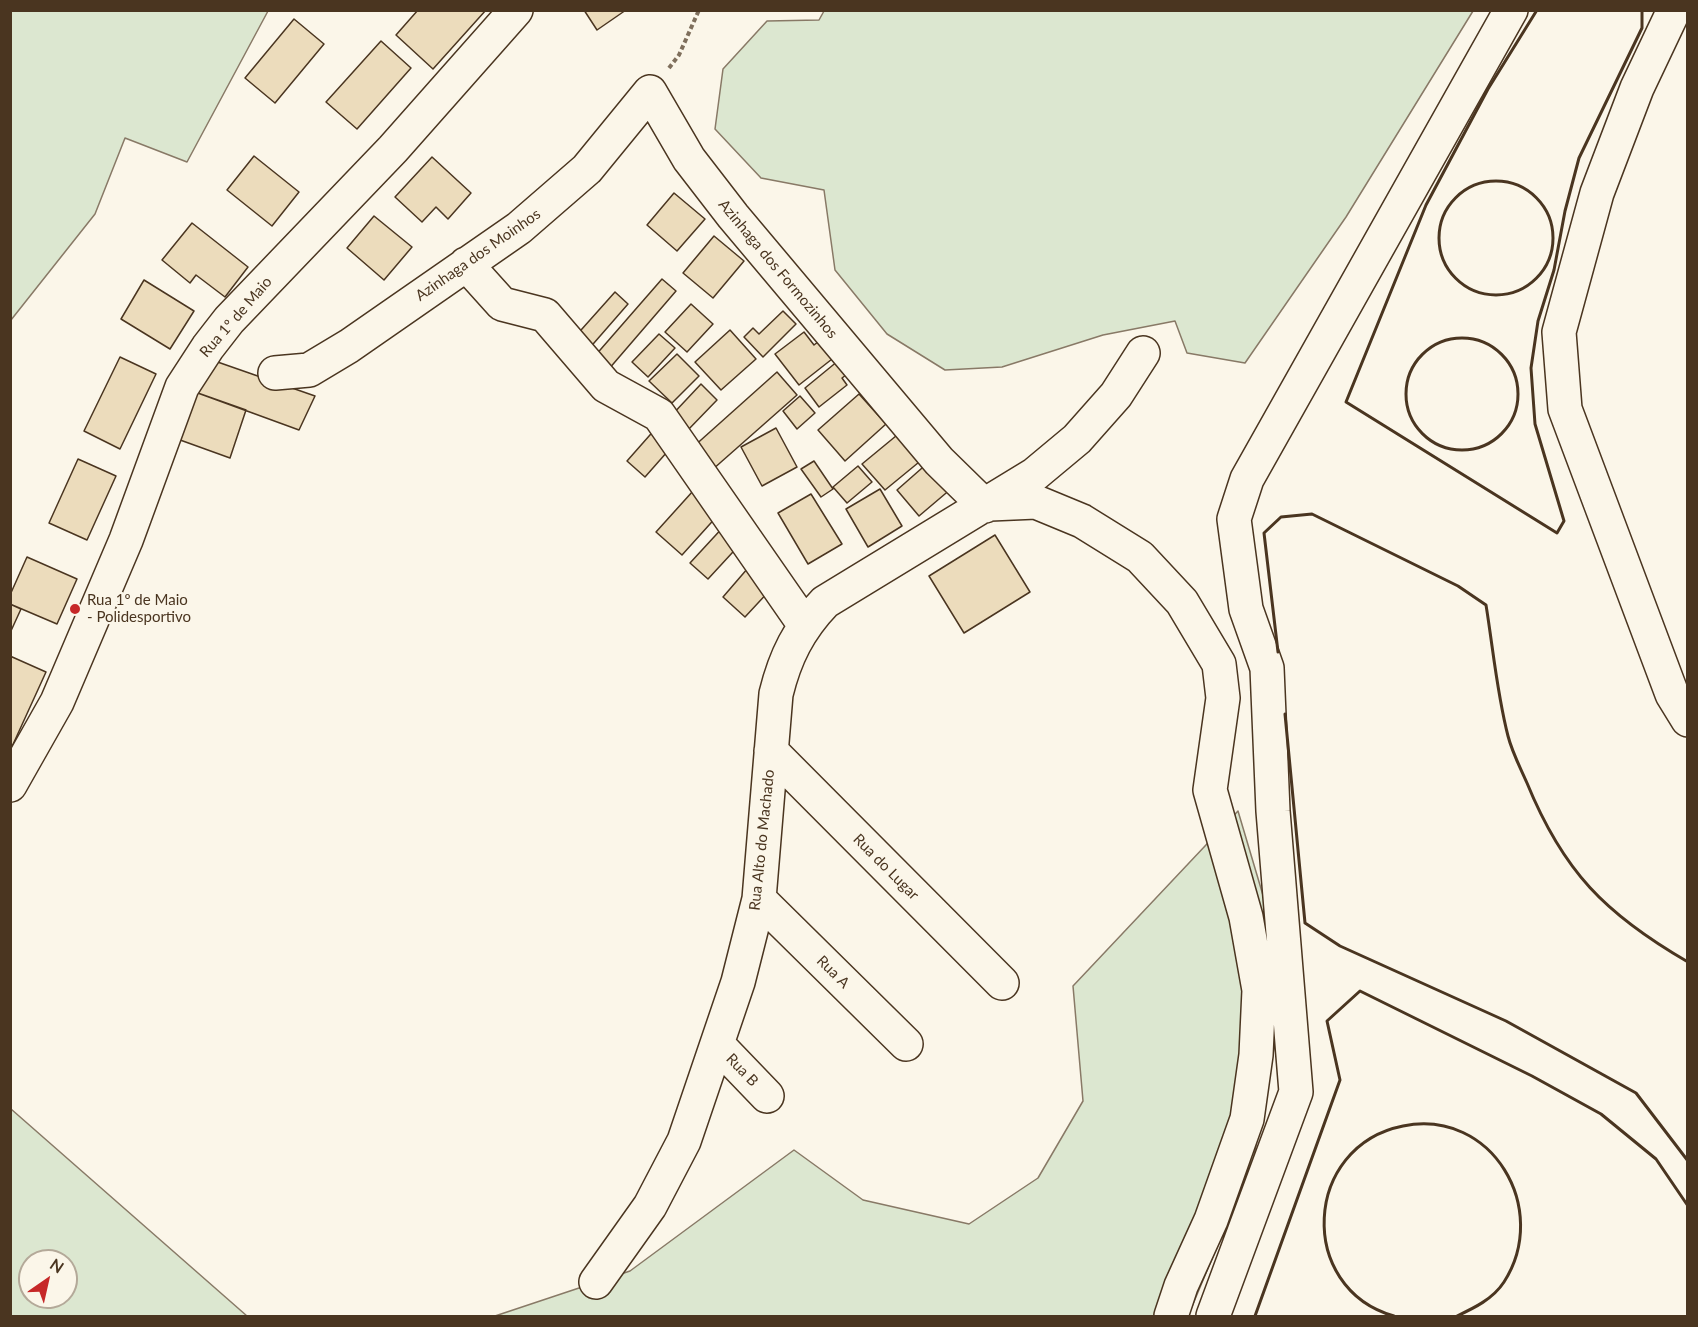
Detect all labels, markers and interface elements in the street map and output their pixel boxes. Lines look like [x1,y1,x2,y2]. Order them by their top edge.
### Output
street label: Azinhaga dos Formozinhos [715,196,841,342]
street label: Azinhaga dos Moinhos [412,205,544,305]
street label: Rua 1º de Maio [196,273,276,361]
place label: Rua 1º de Maio - Polidesportivo [87,591,191,626]
marker: Rua 1º de Maio - Polidesportivo [68,602,82,616]
street label: Rua Alto do Machado [746,769,778,911]
street label: Rua do Lugar [849,830,923,904]
street label: Rua A [813,952,853,992]
street label: Rua B [722,1050,762,1090]
north arrow [18,1249,78,1309]
text: N [47,1254,68,1277]

